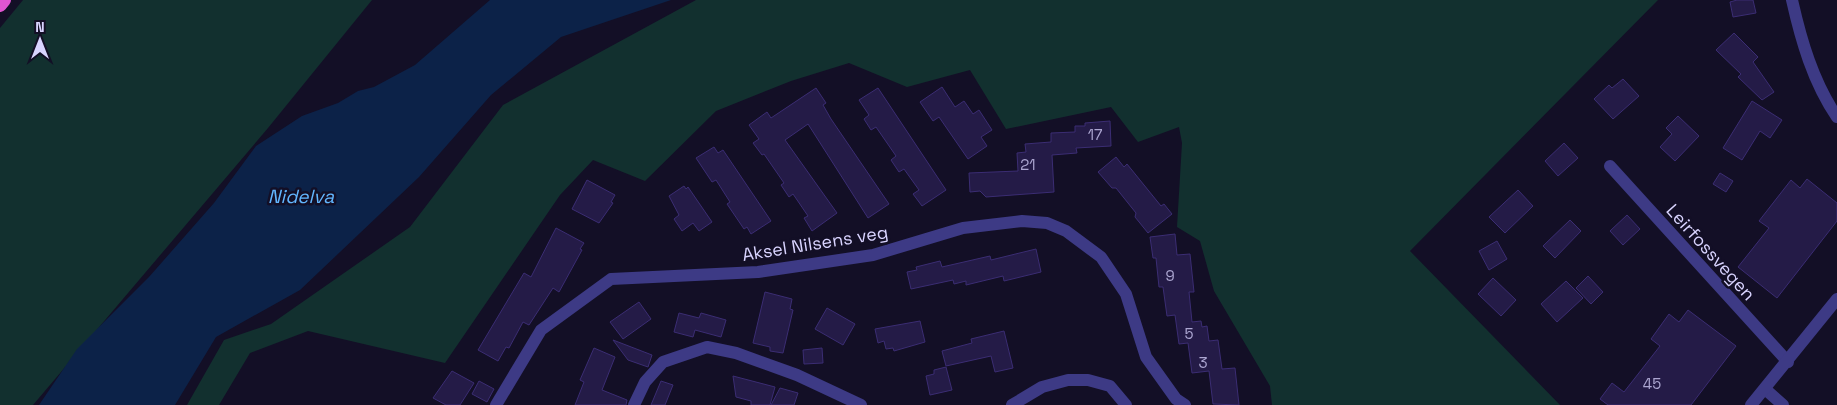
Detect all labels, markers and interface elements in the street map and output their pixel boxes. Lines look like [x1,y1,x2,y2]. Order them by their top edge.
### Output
north arrow [15,15,65,65]
text: N [35,18,45,36]
house number: 17 [1088,125,1102,144]
house number: 21 [1020,155,1036,174]
water label: Nidelva [268,184,334,209]
street label: Leirfossvegen [1662,199,1760,305]
street label: Aksel Nilsens veg [740,220,890,266]
house number: 9 [1165,266,1175,285]
house number: 5 [1185,324,1194,343]
house number: 3 [1198,353,1208,372]
house number: 45 [1643,374,1661,393]

